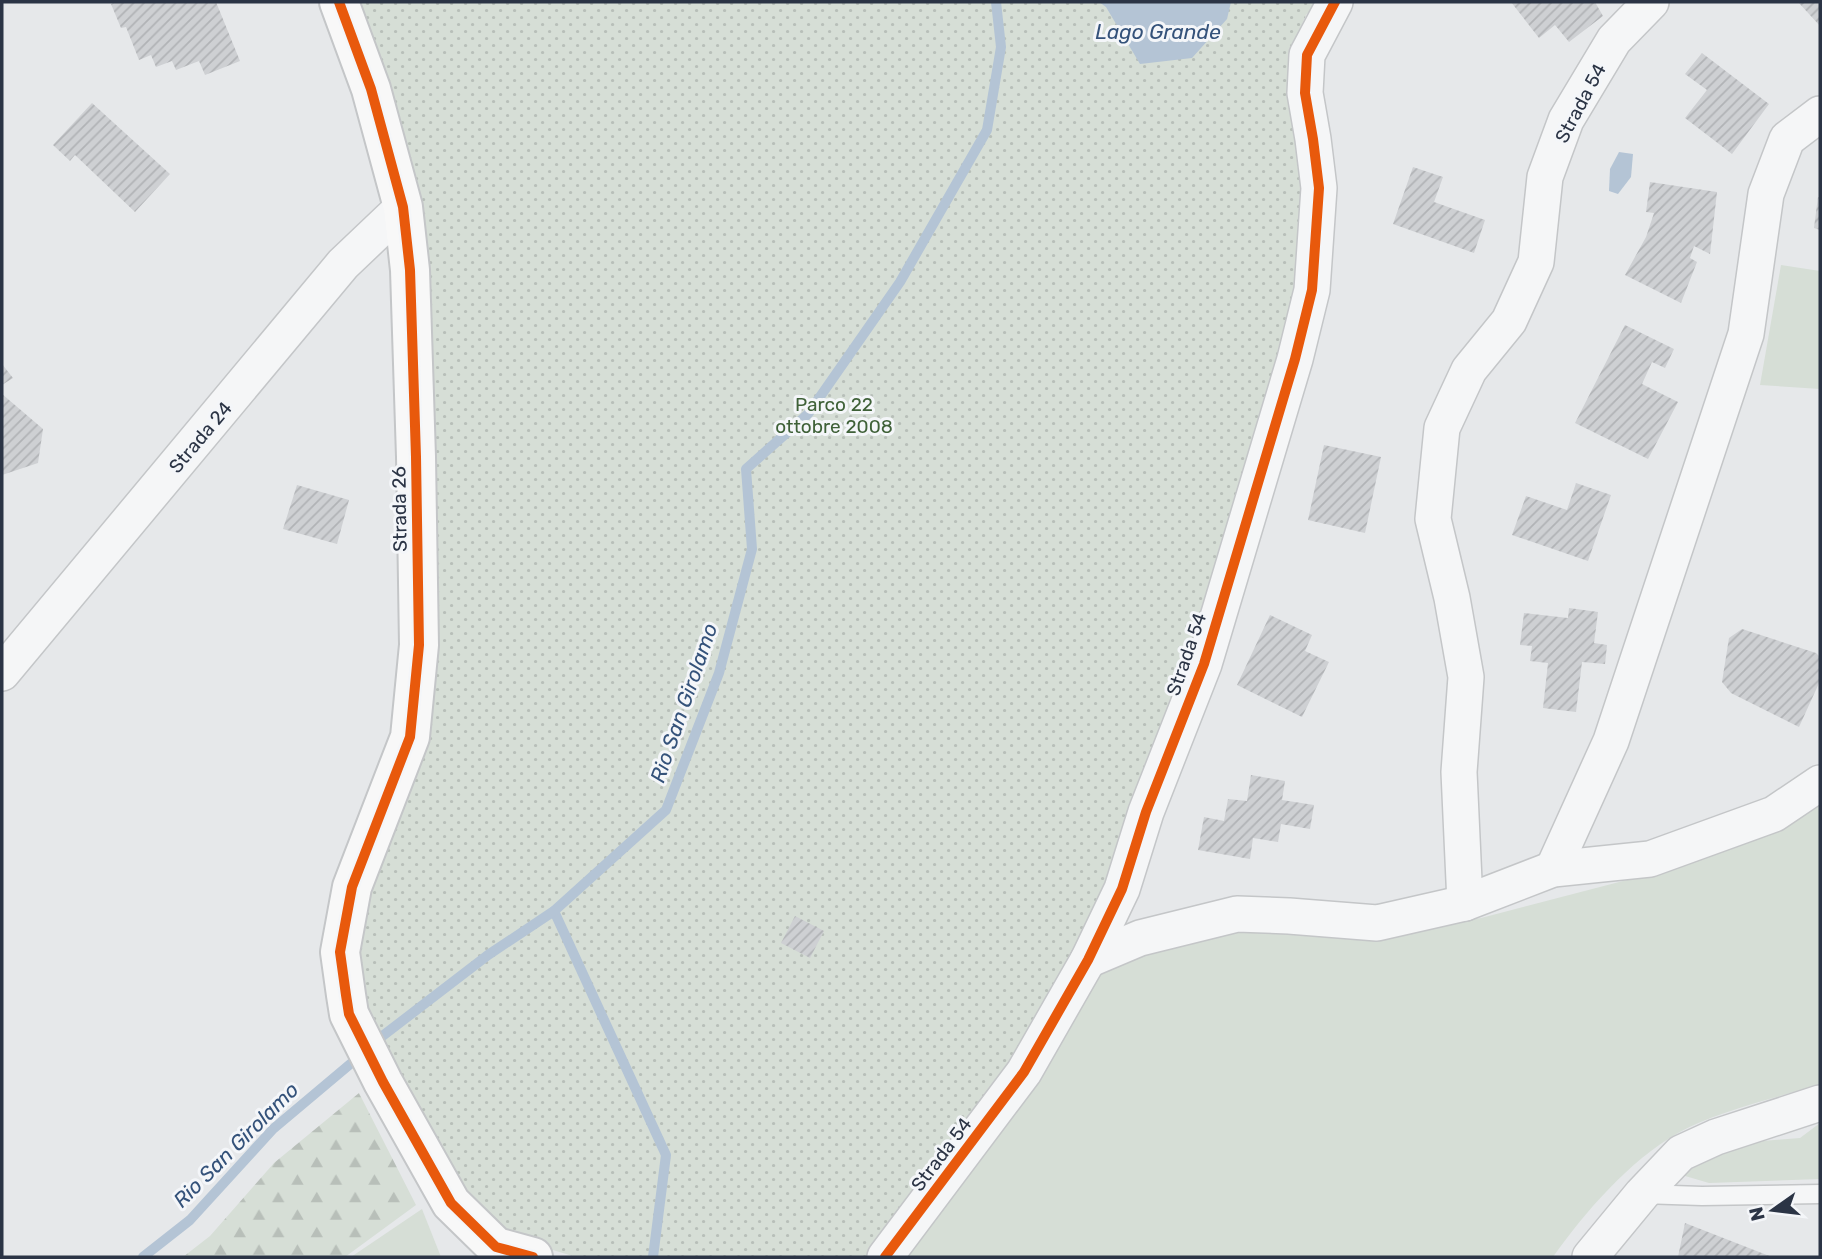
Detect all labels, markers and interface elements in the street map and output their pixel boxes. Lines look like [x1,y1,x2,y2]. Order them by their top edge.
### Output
water label: Lago Grande [1095,19,1221,44]
street label: Strada 54 [1550,60,1611,147]
park label: Parco 22 ottobre 2008 [775,393,893,438]
street label: Strada 24 [164,397,237,478]
street label: Strada 26 [387,466,412,552]
street label: Strada 54 [1162,609,1211,699]
water label: Rio San Girolamo [645,620,723,786]
water label: Rio San Girolamo [168,1077,303,1212]
street label: Strada 54 [906,1113,977,1196]
north arrow [1738,1175,1808,1245]
text: N [1744,1205,1770,1223]

